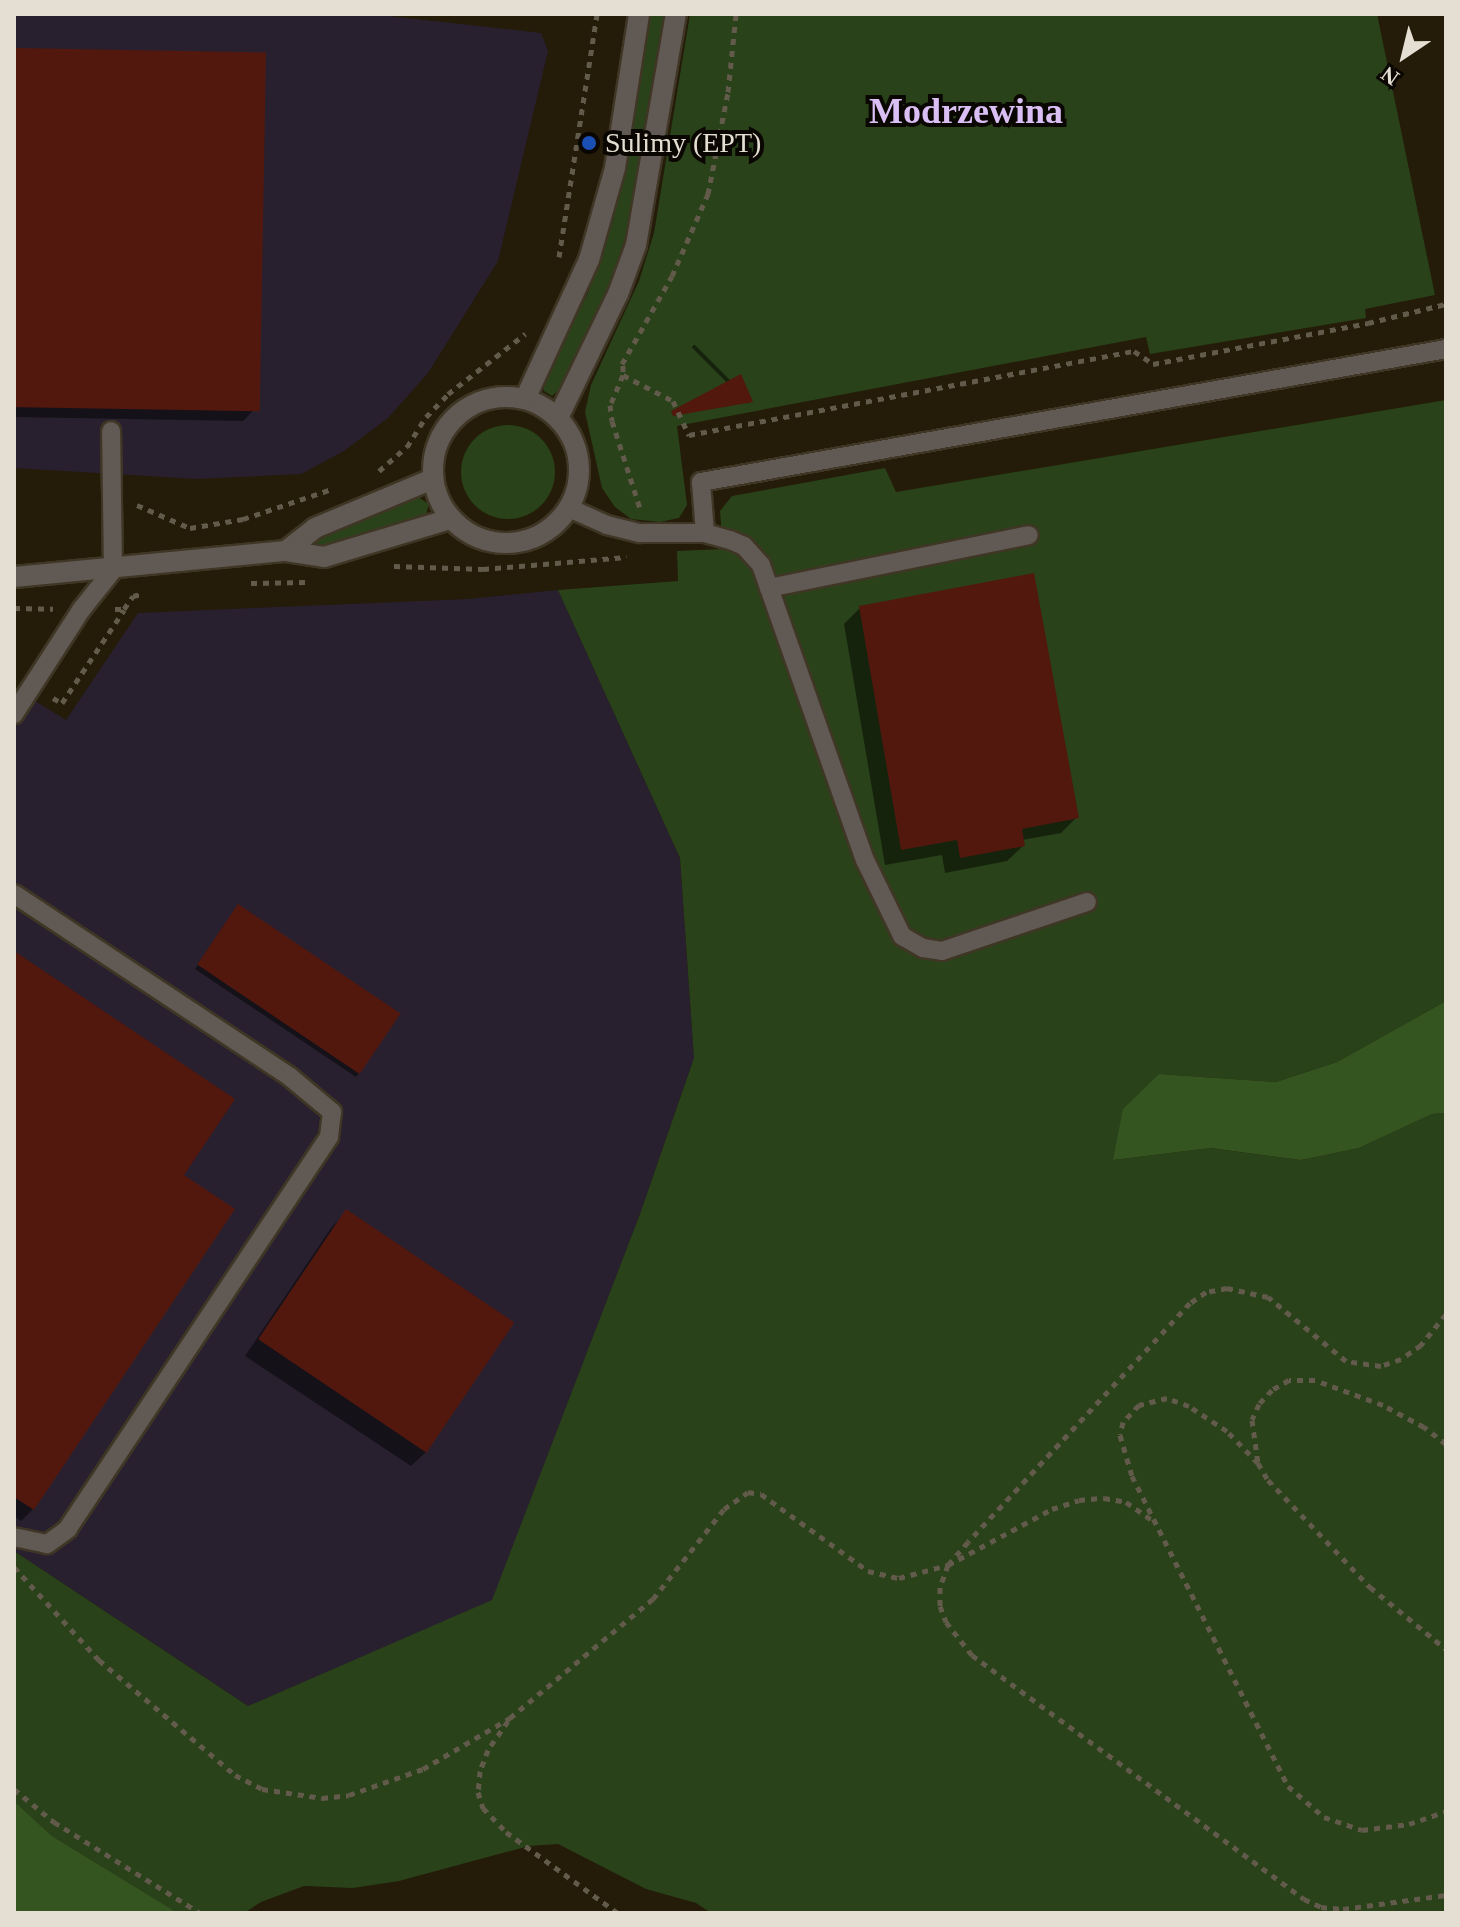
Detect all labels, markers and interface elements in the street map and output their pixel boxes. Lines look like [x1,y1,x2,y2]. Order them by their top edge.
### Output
north arrow [1364,16,1444,96]
text: N [1376,61,1404,91]
district label: Modrzewina [869,90,1063,134]
place label: Sulimy (EPT) [605,126,761,160]
marker: Sulimy (EPT) [580,134,598,152]

